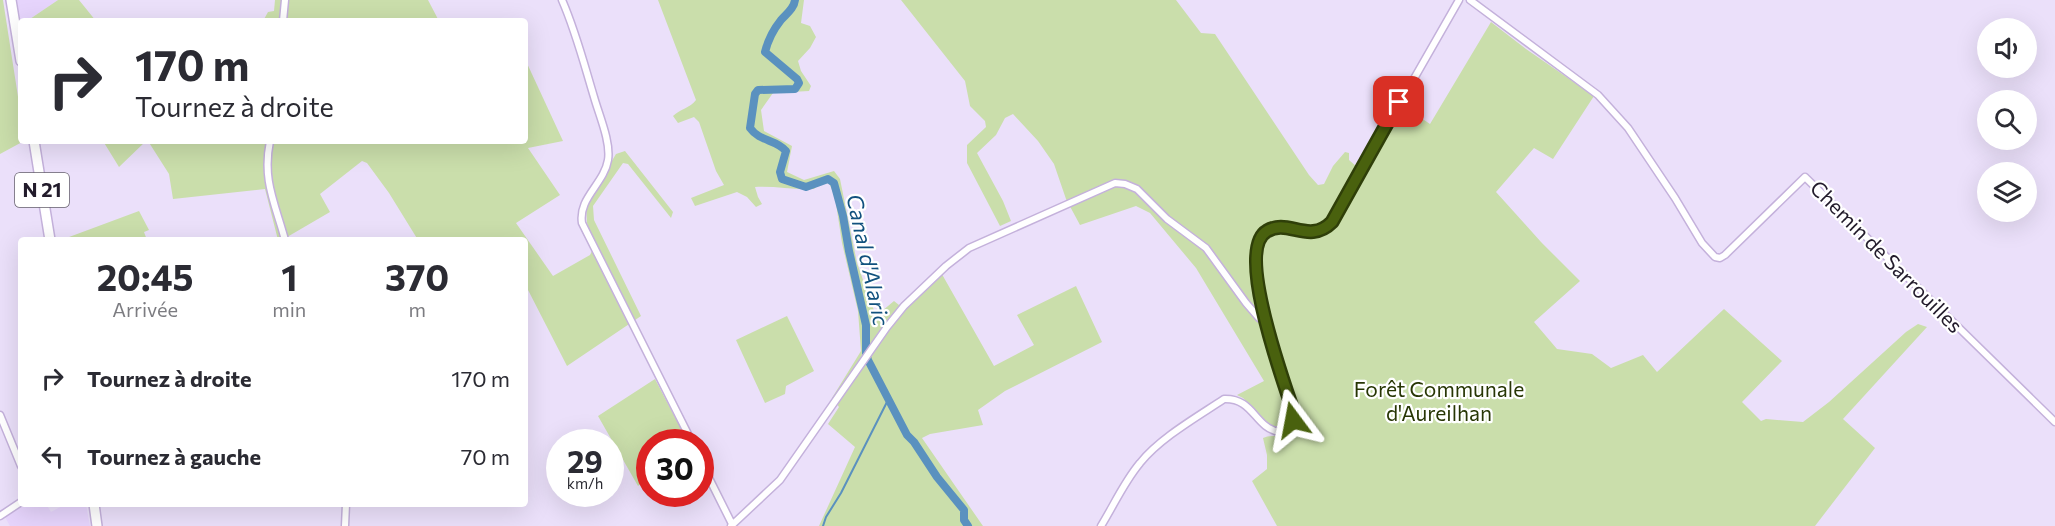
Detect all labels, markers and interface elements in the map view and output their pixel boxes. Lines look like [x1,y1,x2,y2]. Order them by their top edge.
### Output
map controls [1977,18,2037,222]
button: sound [1977,18,2037,78]
text: 170 m [135,38,249,90]
icon: right [36,42,114,120]
pin [1373,76,1424,127]
icon: arrive [1382,85,1415,118]
text: Tournez à droite [135,90,334,123]
button: search [1977,90,2037,150]
button: layers [1977,162,2037,222]
road number: N 21 [15,173,69,207]
street label: Chemin de Sarrouilles [1806,175,1968,337]
water label: Canal d'Alaric [841,192,896,328]
text: 20:45 [97,254,194,298]
text: 1 [281,254,297,298]
text: 370 [385,254,449,298]
text: Arrivée [112,297,178,321]
text: min [272,297,306,321]
text: m [408,297,426,321]
icon: right [36,362,69,395]
text: Tournez à droite [87,365,252,392]
text: 170 m [451,365,510,392]
park label: Forêt Communale d'Aureilhan [1354,376,1524,425]
position arrow [1261,388,1325,452]
speed limit sign: 30 [636,429,714,507]
icon: left [36,440,69,473]
text: 29 [567,442,603,479]
text: Tournez à gauche [87,443,261,470]
text: 70 m [461,443,510,470]
text: km/h [567,474,603,492]

